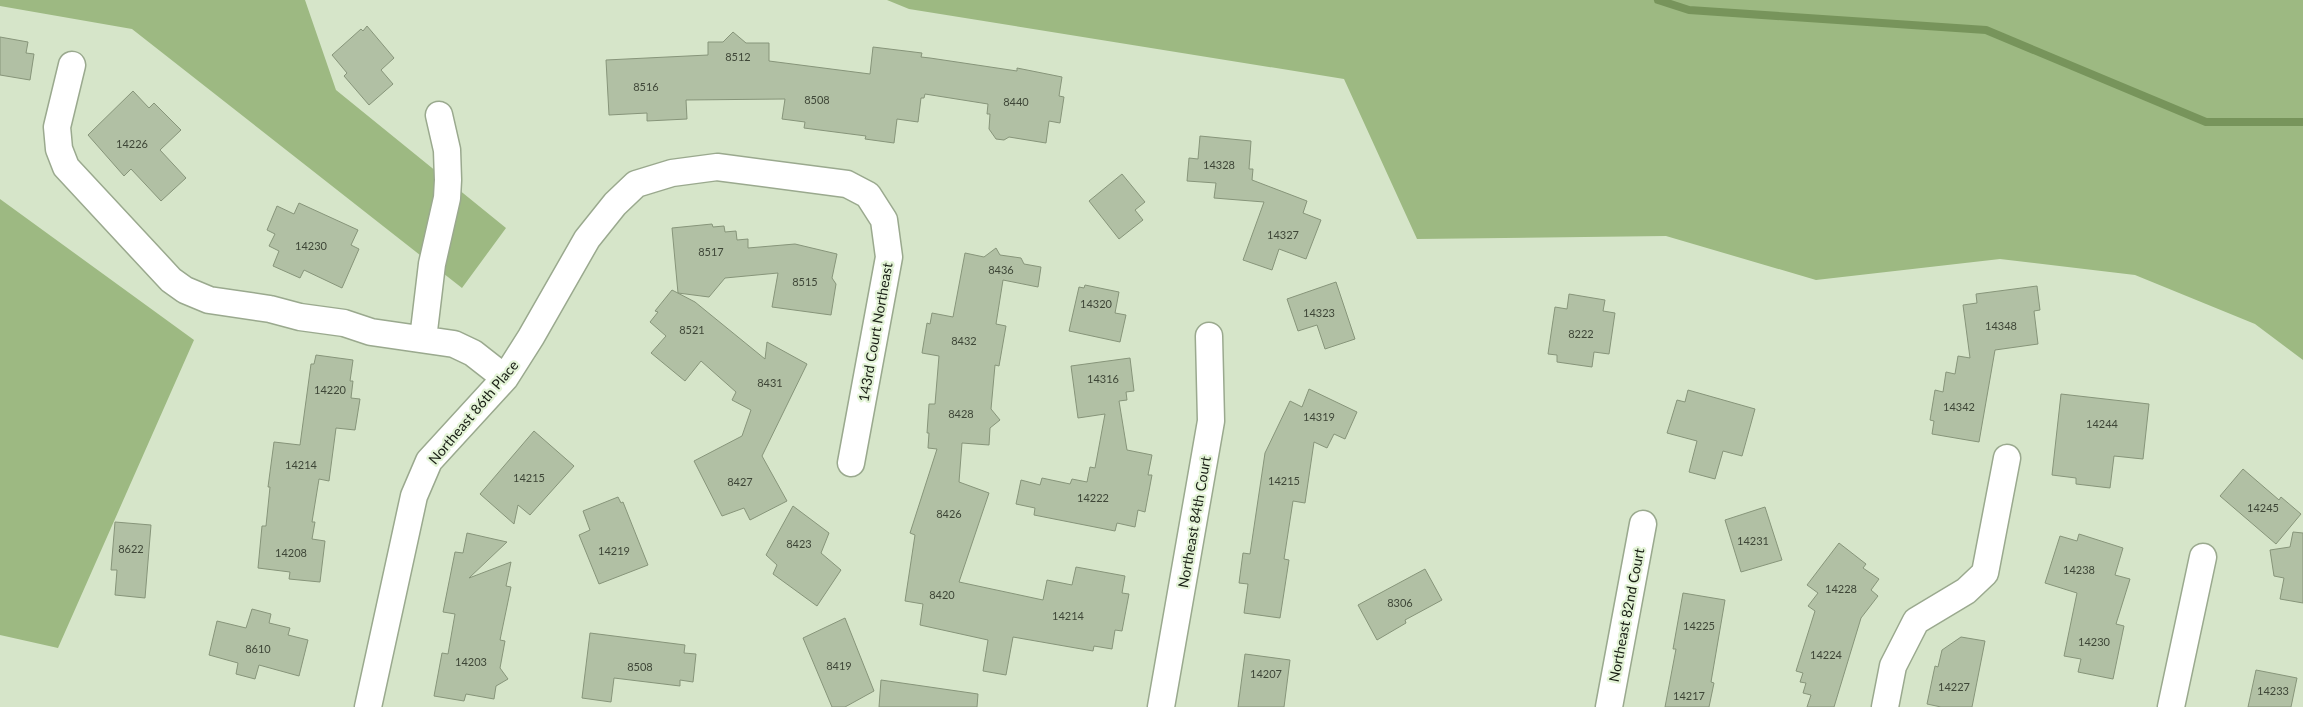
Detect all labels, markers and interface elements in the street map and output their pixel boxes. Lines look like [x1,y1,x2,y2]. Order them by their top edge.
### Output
house number: 8512 [725,50,751,63]
house number: 8516 [633,80,659,93]
house number: 8508 [804,93,830,106]
house number: 8440 [1003,95,1029,108]
house number: 14226 [116,137,148,150]
house number: 14328 [1203,158,1235,171]
house number: 14327 [1267,228,1299,241]
house number: 14230 [295,239,328,252]
house number: 8517 [698,245,724,258]
street label: 143rd Court Northeast [854,261,896,403]
house number: 8436 [988,263,1014,276]
house number: 8515 [792,275,818,288]
house number: 14320 [1080,297,1113,310]
house number: 14323 [1303,306,1335,319]
house number: 14348 [1985,319,2017,332]
house number: 8521 [679,323,705,336]
house number: 8222 [1568,327,1594,340]
house number: 8432 [951,334,977,347]
street label: Northeast 86th Place [425,357,521,467]
house number: 14316 [1087,372,1119,385]
house number: 8431 [757,376,783,389]
house number: 14220 [314,383,347,396]
house number: 14342 [1943,400,1975,413]
house number: 8428 [948,407,974,420]
house number: 14319 [1303,410,1335,423]
house number: 14244 [2086,417,2119,430]
street label: Northeast 84th Court [1174,455,1214,589]
house number: 14214 [285,458,318,471]
house number: 14215 [513,471,545,484]
house number: 14215 [1268,474,1300,487]
house number: 8427 [727,475,753,488]
house number: 14222 [1077,491,1109,504]
house number: 14245 [2247,501,2279,514]
house number: 8426 [936,507,962,520]
house number: 14231 [1737,534,1769,547]
house number: 8423 [786,537,812,550]
house number: 8622 [118,542,144,555]
house number: 14219 [598,544,630,557]
house number: 14208 [275,546,307,559]
street label: Northeast 82nd Court [1605,547,1647,683]
house number: 14238 [2063,563,2095,576]
house number: 14228 [1825,582,1857,595]
house number: 8420 [929,588,955,601]
house number: 8306 [1387,596,1413,609]
house number: 14214 [1052,609,1085,622]
house number: 14225 [1683,619,1715,632]
house number: 14230 [2078,635,2111,648]
house number: 8610 [245,642,271,655]
house number: 14224 [1810,648,1843,661]
house number: 14203 [455,655,487,668]
house number: 8419 [826,659,852,672]
house number: 8508 [627,660,653,673]
house number: 14207 [1250,667,1282,680]
house number: 14227 [1938,680,1970,693]
house number: 14233 [2257,684,2289,697]
house number: 14217 [1673,689,1705,702]

